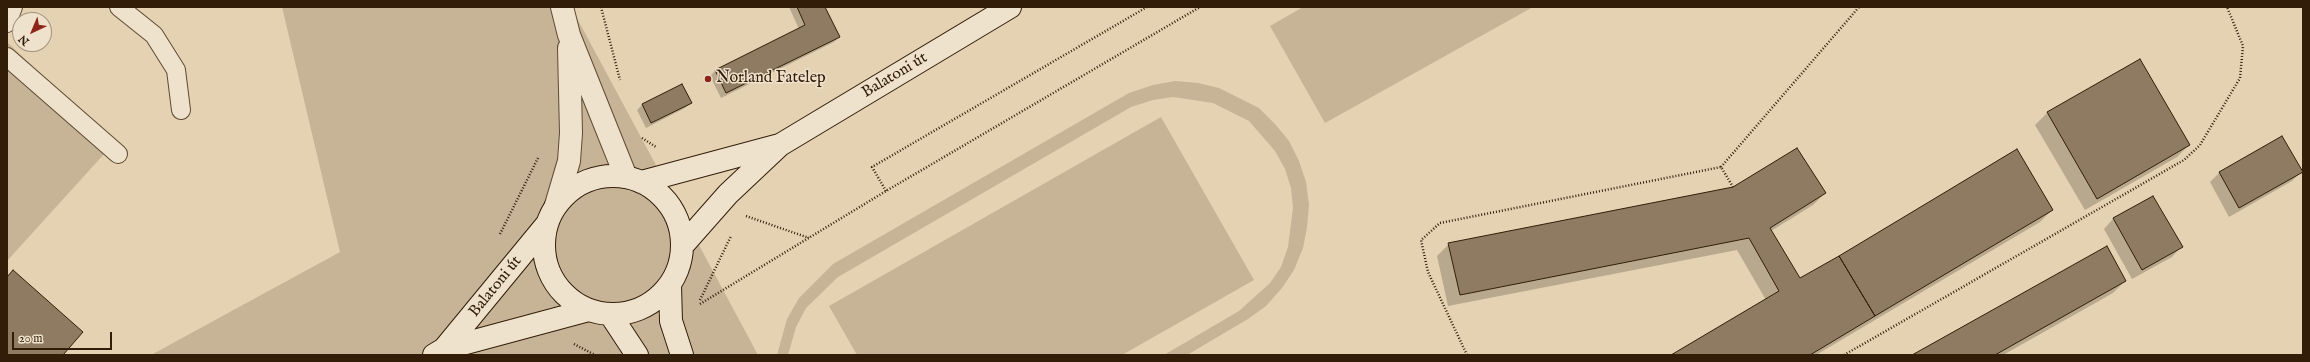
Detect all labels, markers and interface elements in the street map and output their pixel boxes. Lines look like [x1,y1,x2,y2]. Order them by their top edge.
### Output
north arrow [12,12,52,52]
text: N [16,32,33,48]
street label: Balatoni út [859,49,931,103]
place label: Norland Fatelep [716,69,826,89]
marker: Norland Fatelep [703,74,713,84]
street label: Balatoni út [466,253,526,321]
scale bar [14,324,114,350]
text: 20 m [19,331,42,346]

